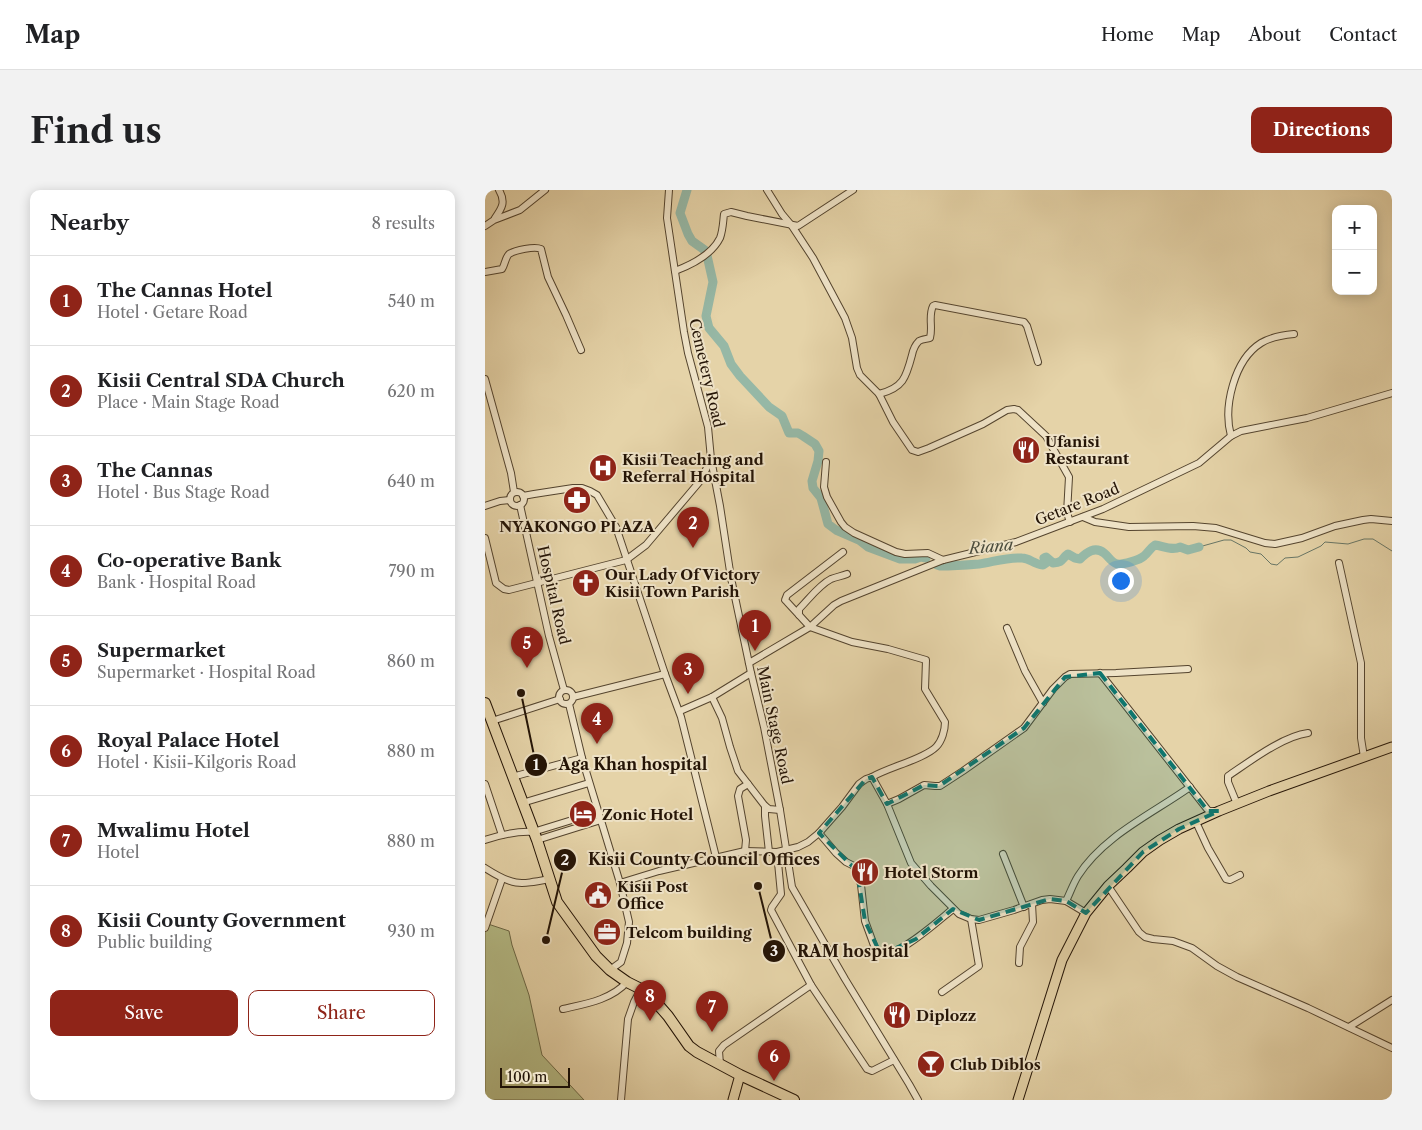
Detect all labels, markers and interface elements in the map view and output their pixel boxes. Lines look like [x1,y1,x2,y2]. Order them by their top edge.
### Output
text: Map [25,20,80,49]
text: Home [1101,24,1154,46]
text: Map [1182,24,1220,46]
text: About [1248,24,1301,46]
text: Contact [1329,24,1397,46]
button: Directions [1251,107,1392,153]
text: Find us [30,109,162,152]
map controls [1332,205,1377,295]
button: + [1332,205,1377,250]
text: Nearby [50,210,129,235]
text: 8 results [372,213,435,233]
button: − [1332,250,1377,295]
text: The Cannas Hotel [97,279,272,302]
text: 1 [62,291,70,311]
text: 540 m [388,291,435,311]
text: Hotel · Getare Road [97,302,248,322]
street label: Cemetery Road [685,317,729,429]
text: Kisii Central SDA Church [97,369,345,392]
text: 2 [61,381,71,401]
text: 620 m [387,381,435,401]
text: Place · Main Stage Road [97,392,280,412]
place label: Ufanisi Restaurant [1045,432,1129,468]
restaurant icon: Ufanisi Restaurant [1011,435,1041,465]
place label: Kisii Teaching and Referral Hospital [622,450,764,486]
hospital icon: Kisii Teaching and Referral Hospital [588,453,618,483]
text: The Cannas [97,459,213,482]
text: 3 [61,471,71,491]
text: 640 m [387,471,435,491]
street label: Getare Road [1032,478,1122,530]
text: Hotel · Bus Stage Road [97,482,270,502]
pharmacy icon: NYAKONGO PLAZA [562,485,592,515]
pin: 2 [677,507,709,548]
place label: NYAKONGO PLAZA [499,517,655,536]
water label: Riana [966,534,1014,558]
street label: Hospital Road [533,544,575,646]
text: Co-operative Bank [97,549,281,572]
text: 4 [61,561,71,581]
text: 790 m [388,561,435,581]
place label: Our Lady Of Victory Kisii Town Parish [605,565,761,601]
church icon: Our Lady Of Victory Kisii Town Parish [571,568,601,598]
your location [1108,568,1134,594]
text: Bank · Hospital Road [97,572,256,592]
pin: 1 [739,610,771,651]
pin: 5 [511,627,543,668]
text: Supermarket [97,639,225,662]
text: 5 [62,651,70,671]
text: 860 m [387,651,435,671]
pin: 3 [672,653,704,694]
text: Supermarket · Hospital Road [97,662,316,682]
street label: Main Stage Road [753,664,797,786]
pin: 4 [581,703,613,744]
text: Royal Palace Hotel [97,729,280,752]
text: 6 [61,741,71,761]
text: 880 m [387,741,435,761]
callout: Aga Khan hospital [524,749,718,780]
text: Hotel · Kisii-Kilgoris Road [97,752,296,772]
text: Aga Khan hospital [558,754,708,774]
text: 1 [533,755,540,774]
hotel icon: Zonic Hotel [568,799,598,829]
place label: Zonic Hotel [602,805,693,824]
text: Mwalimu Hotel [97,819,250,842]
text: 7 [62,831,70,851]
text: 880 m [387,831,435,851]
text: Hotel [97,842,140,862]
callout: Kisii County Council Offices [553,844,830,875]
text: Kisii County Council Offices [588,849,820,869]
text: 2 [561,850,570,869]
restaurant icon: Hotel Storm [850,857,880,887]
place label: Hotel Storm [884,863,978,882]
place label: Kisii Post Office [617,877,688,913]
public building icon: Kisii Post Office [583,880,613,910]
text: Kisii County Government [97,909,346,932]
office icon: Telcom building [592,917,622,947]
text: 8 [61,921,71,941]
text: 930 m [388,921,435,941]
place label: Telcom building [626,923,752,942]
text: Public building [97,932,212,952]
callout: RAM hospital [762,936,919,967]
text: 3 [770,941,778,960]
text: RAM hospital [797,941,909,961]
pin: 8 [634,980,666,1021]
button: Save [50,990,238,1036]
button: Share [248,990,435,1036]
pin: 7 [696,991,728,1032]
restaurant icon: Diplozz [882,1000,912,1030]
place label: Diplozz [916,1006,976,1025]
pin: 6 [758,1040,790,1081]
bar icon: Club Diblos [916,1049,946,1079]
place label: Club Diblos [950,1055,1041,1074]
scale bar [500,1065,570,1088]
text: 100 m [507,1068,547,1086]

